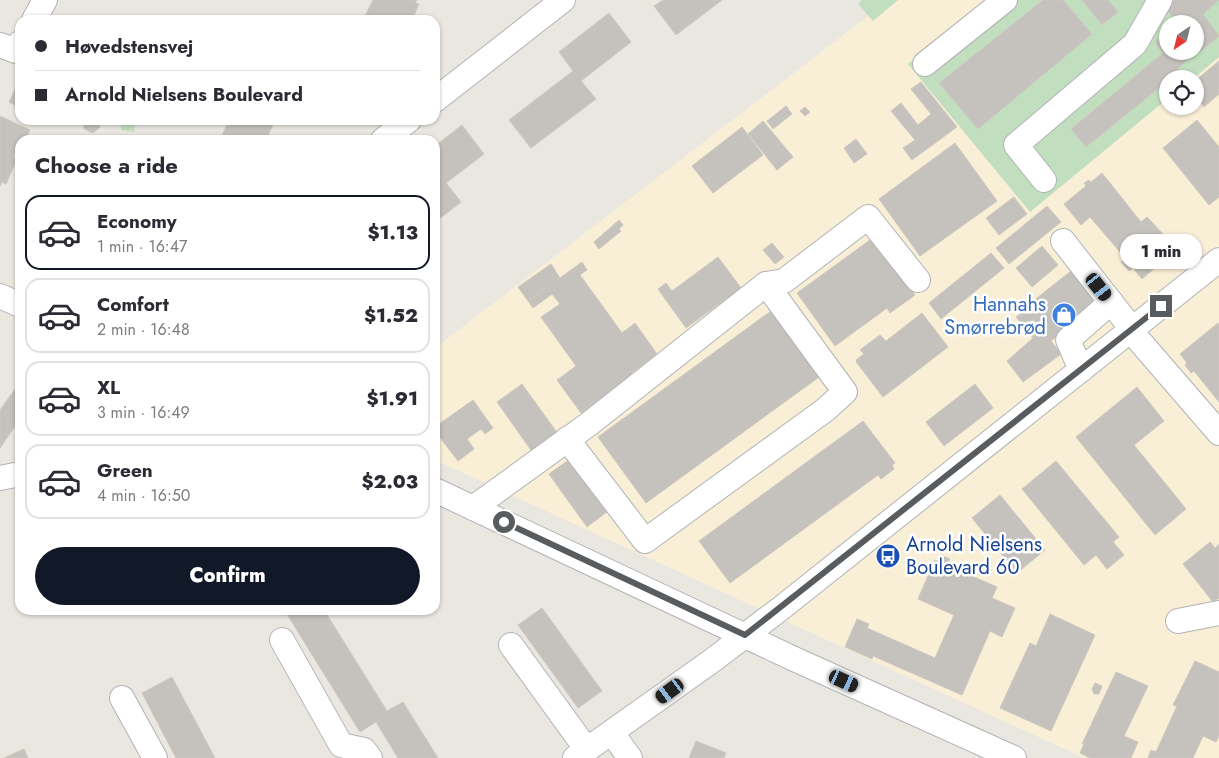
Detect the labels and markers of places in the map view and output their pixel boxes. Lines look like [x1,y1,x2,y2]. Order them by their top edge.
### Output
place label: Hannahs Smørrebrød [944,290,1046,342]
shop icon: Hannahs Smørrebrød [1051,302,1077,328]
place label: Arnold Nielsens Boulevard 60 [906,530,1042,582]
bus stop icon: Arnold Nielsens Boulevard 60 [875,543,901,569]

